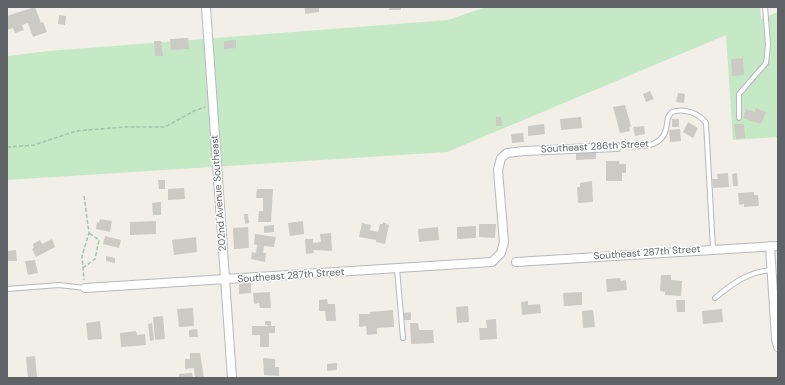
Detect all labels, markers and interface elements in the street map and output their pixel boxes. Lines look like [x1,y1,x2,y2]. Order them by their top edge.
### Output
street label: 202nd Avenue Southeast [209,135,229,251]
street label: Southeast 286th Street [541,138,649,156]
street label: Southeast 287th Street [593,243,701,263]
street label: Southeast 287th Street [237,266,345,286]

